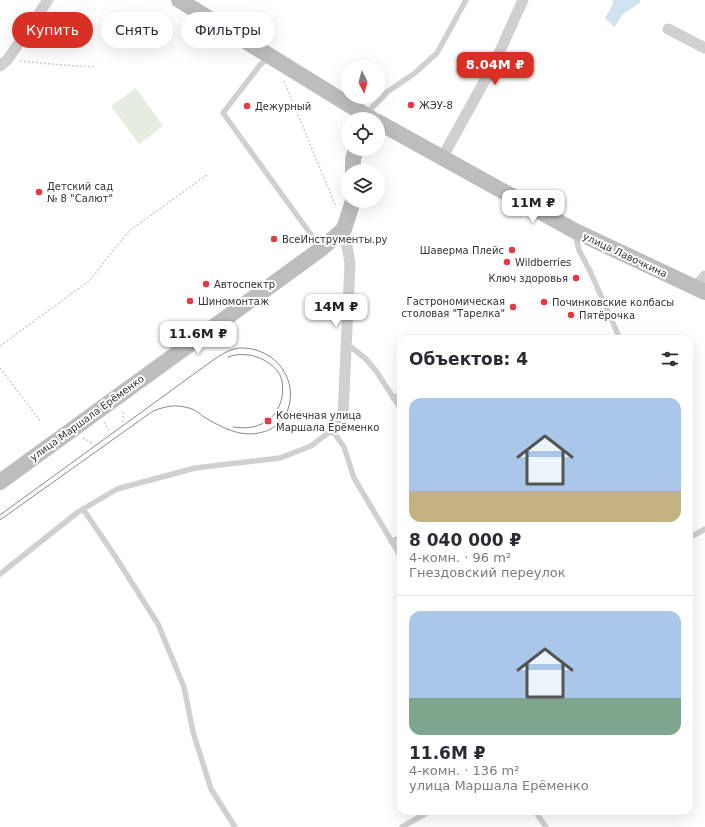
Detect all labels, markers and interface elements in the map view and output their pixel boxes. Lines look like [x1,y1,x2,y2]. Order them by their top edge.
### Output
chip: Купить [12,12,93,48]
chip: Снять [101,12,173,48]
chip: Фильтры [181,12,275,48]
pin: 8.04M ₽ [458,52,532,86]
text: 8.04M ₽ [466,57,524,72]
north arrow [341,60,385,104]
map controls [341,60,385,208]
marker: ЖЭУ-8 [406,100,416,110]
place label: ЖЭУ-8 [419,100,453,111]
marker: Дежурный [242,101,252,111]
place label: Дежурный [255,101,311,112]
button: locate [341,112,385,156]
button: layers [341,164,385,208]
place label: Детский сад № 8 "Салют" [47,181,113,204]
marker: Детский сад № 8 "Салют" [34,187,44,197]
pin: 11M ₽ [505,190,561,224]
text: 11M ₽ [511,195,555,210]
street label: улица Лавочкина [581,231,669,279]
marker: ВсеИнструменты.ру [269,234,279,244]
place label: ВсеИнструменты.ру [282,234,388,245]
place label: Шаверма Плейс [420,245,504,256]
marker: Шаверма Плейс [507,245,517,255]
marker: Wildberries [502,257,512,267]
place label: Wildberries [515,257,571,268]
place label: Ключ здоровья [488,273,568,284]
marker: Ключ здоровья [571,273,581,283]
marker: Автоспектр [201,279,211,289]
place label: Автоспектр [214,279,275,290]
pin: 14M ₽ [308,294,364,328]
marker: Шиномонтаж [185,296,195,306]
place label: Шиномонтаж [198,296,269,307]
place label: Гастрономическая столовая "Тарелка" [401,296,505,319]
marker: Починковские колбасы [539,297,549,307]
place label: Починковские колбасы [552,297,674,308]
text: 14M ₽ [314,299,358,314]
marker: Гастрономическая столовая "Тарелка" [508,302,518,312]
marker: Пятёрочка [566,310,576,320]
place label: Пятёрочка [579,310,635,321]
pin: 11.6M ₽ [161,321,235,355]
text: 11.6M ₽ [169,326,227,341]
icon: filters [659,348,681,370]
text: Объектов: 4 [409,349,528,369]
street label: улица Маршала Ерёменко [28,373,146,463]
place label: Конечная улица Маршала Ерёменко [276,410,379,433]
marker: Конечная улица Маршала Ерёменко [263,416,273,426]
icon: home [509,424,581,496]
text: 8 040 000 ₽ [409,530,521,550]
text: 4-комн. · 96 m² [409,550,511,565]
text: Гнездовский переулок [409,565,566,580]
icon: home [509,637,581,709]
text: 11.6M ₽ [409,743,486,763]
text: 4-комн. · 136 m² [409,763,519,778]
text: улица Маршала Ерёменко [409,778,589,793]

